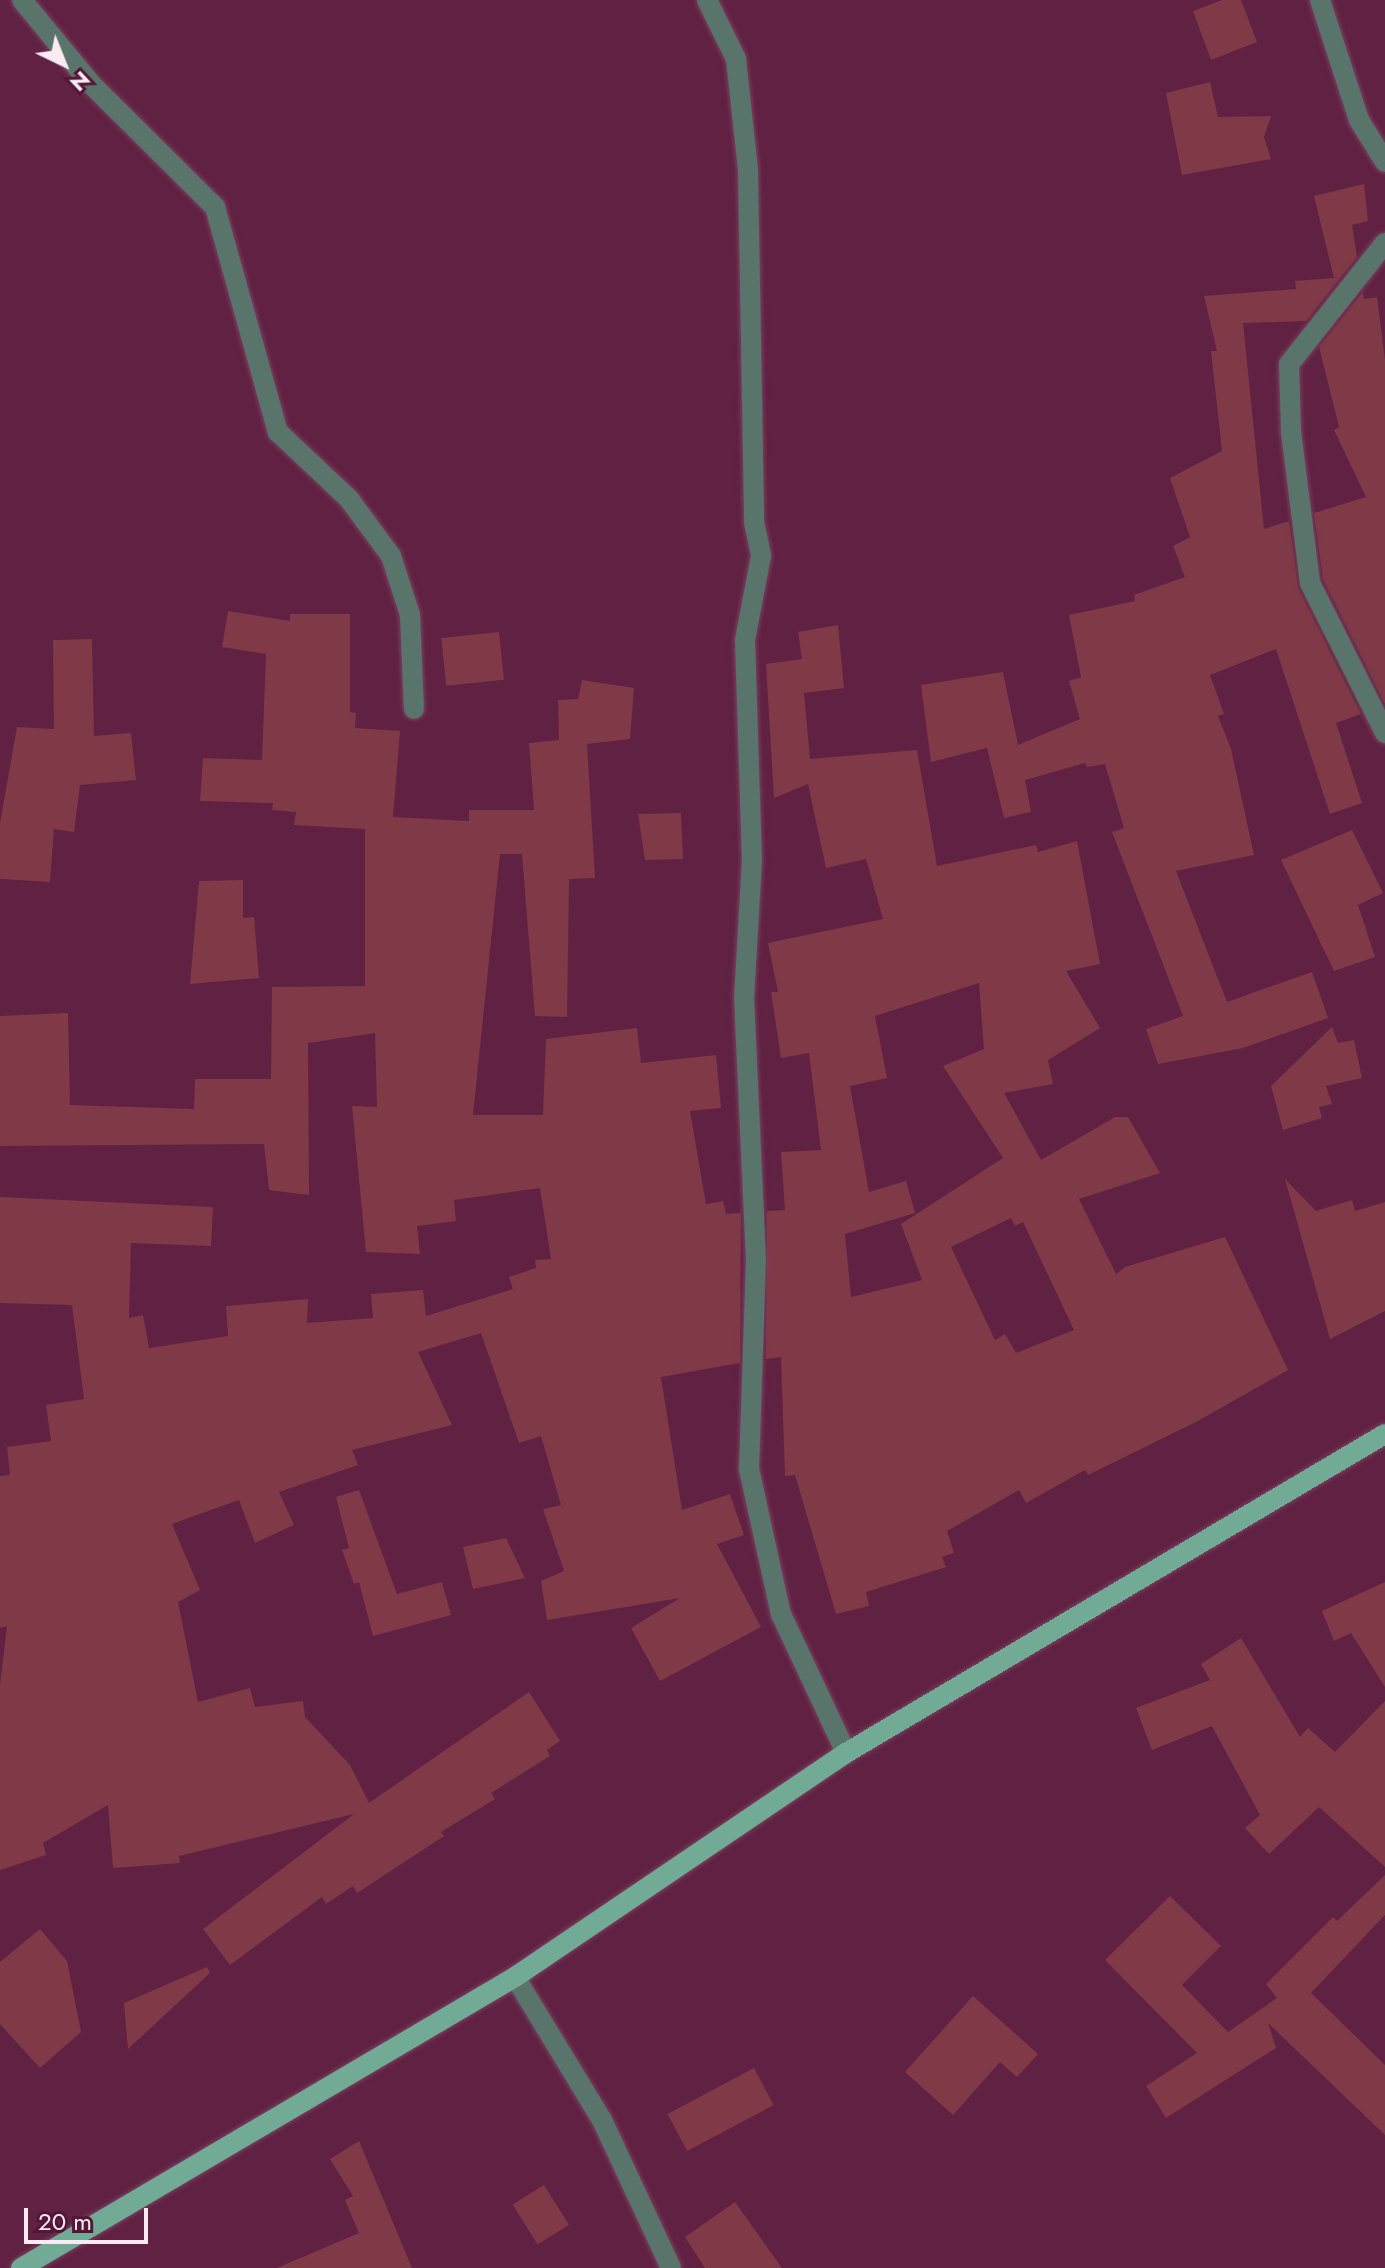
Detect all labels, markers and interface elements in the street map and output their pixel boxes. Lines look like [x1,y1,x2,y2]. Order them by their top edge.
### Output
north arrow [24,24,104,104]
text: N [63,64,98,99]
scale bar [28,2192,152,2242]
text: 20 m [38,2204,92,2239]

